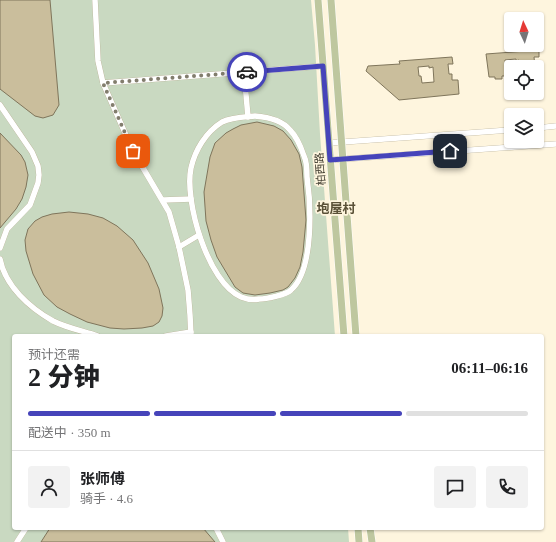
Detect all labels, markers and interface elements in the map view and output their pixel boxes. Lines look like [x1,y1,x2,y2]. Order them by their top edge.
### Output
north arrow [504,12,544,52]
map controls [504,12,544,148]
courier [227,52,267,92]
button: locate [504,60,544,100]
icon: car [236,61,258,83]
button: layers [504,108,544,148]
pin [116,134,150,168]
pin [433,134,467,168]
icon: bag [122,140,144,162]
icon: home [439,140,461,162]
street label: 柏西路 [313,152,327,186]
district label: 垉屋村 [316,201,356,216]
text: 预计还需 [28,347,80,362]
text: 06:11–06:16 [451,360,528,376]
text: 2 分钟 [28,363,100,392]
text: 配送中 · 350 m [28,425,111,440]
button: person [28,466,70,508]
button: chat [434,466,476,508]
button: phone [486,466,528,508]
text: 张师傅 [80,471,125,487]
text: 骑手 · 4.6 [80,491,133,506]

